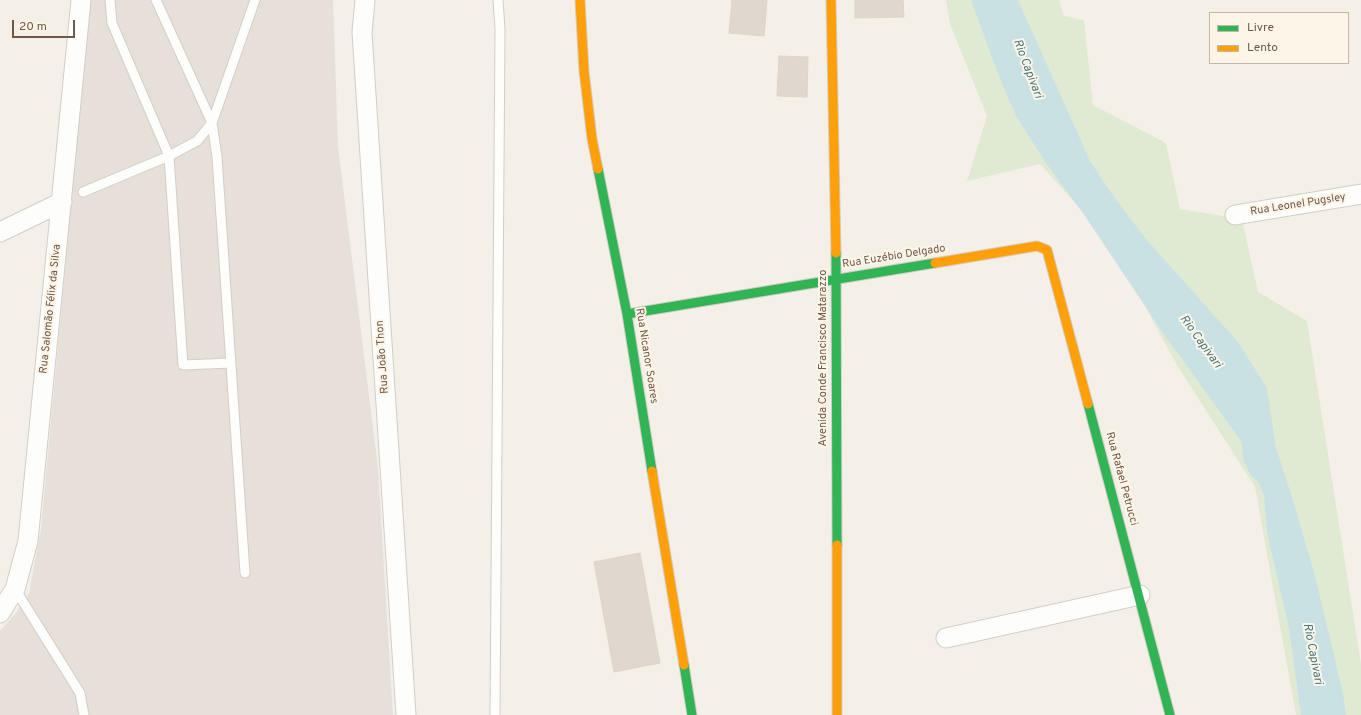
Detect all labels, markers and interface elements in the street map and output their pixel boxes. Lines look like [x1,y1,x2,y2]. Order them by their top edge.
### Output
scale bar [14,12,77,38]
legend [1209,12,1349,64]
text: 20 m [19,19,47,35]
text: Livre [1247,20,1274,36]
water label: Rio Capivari [1009,37,1045,101]
text: Lento [1247,40,1278,56]
street label: Rua Leonel Pugsley [1249,191,1347,219]
street label: Rua Euzébio Delgado [841,242,947,272]
street label: Rua Salomão Félix da Silva [38,244,64,374]
street label: Avenida Conde Francisco Matarazzo [817,270,831,446]
street label: Rua Nicanor Soares [632,307,660,405]
water label: Rio Capivari [1176,313,1224,371]
street label: Rua João Thon [374,320,392,394]
street label: Rua Rafael Petrucci [1102,431,1140,527]
water label: Rio Capivari [1299,622,1325,686]

